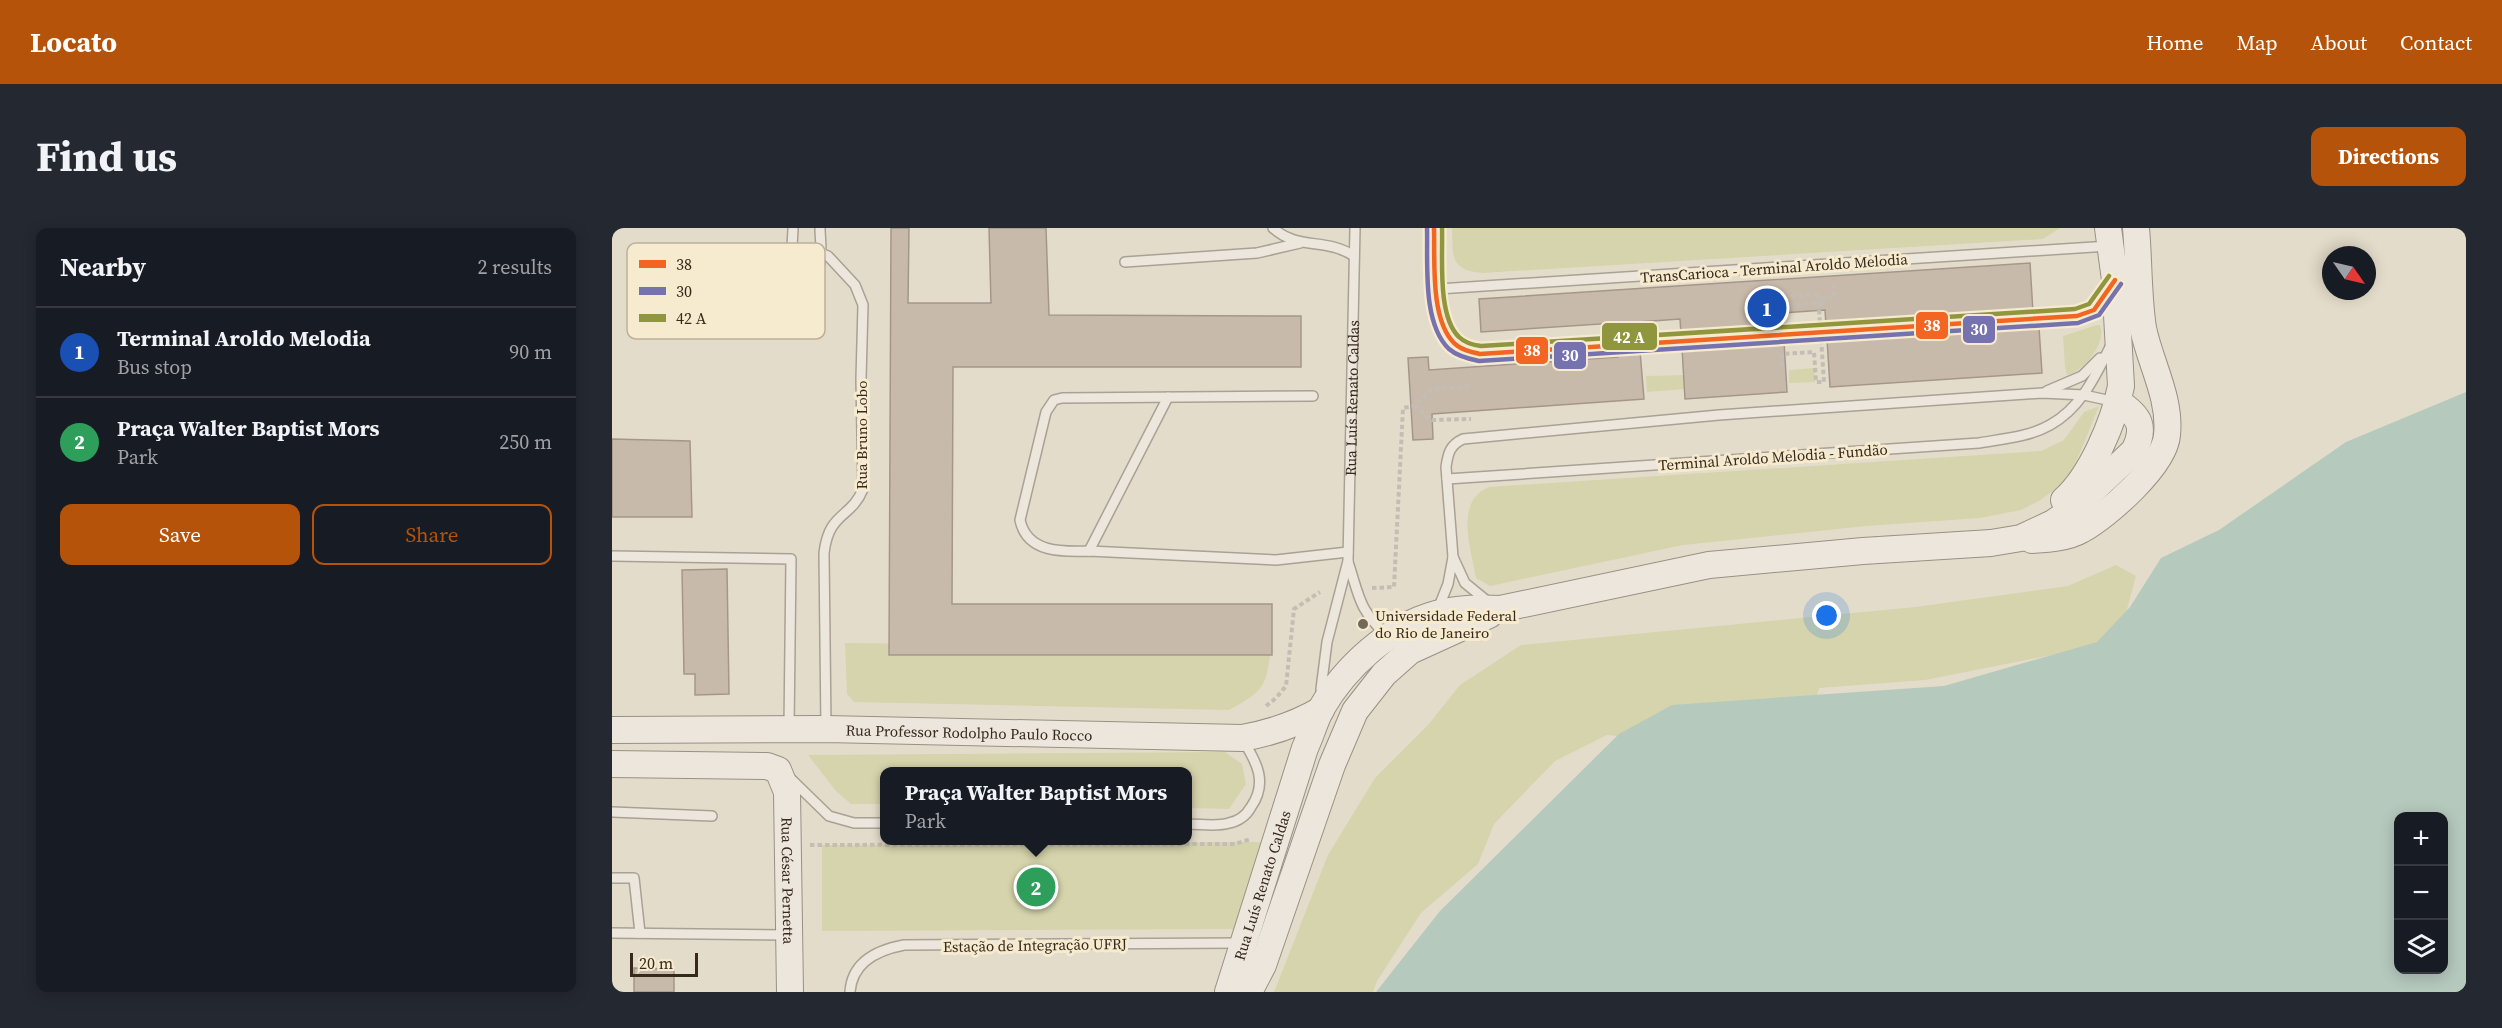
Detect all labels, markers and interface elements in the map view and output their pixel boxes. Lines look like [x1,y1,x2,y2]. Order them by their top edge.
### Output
text: Locato [30,23,117,61]
text: Home [2146,28,2204,57]
text: Map [2237,28,2278,57]
text: About [2311,28,2367,57]
text: Contact [2400,28,2472,57]
text: Find us [36,127,177,185]
button: Directions [2311,127,2466,186]
legend [627,243,825,339]
north arrow [2322,246,2376,300]
street label: TransCarioca - Terminal Aroldo Melodia [1640,248,1909,288]
text: Nearby [60,249,146,285]
text: 2 results [477,253,552,281]
text: 38 [676,253,692,275]
text: 30 [676,280,692,302]
pin: 1 [1748,286,1786,331]
text: 42 A [676,307,707,329]
line badge: 38 [1915,311,1949,340]
text: 38 [1923,314,1941,336]
line badge: 30 [1962,315,1996,344]
text: 30 [1970,318,1988,340]
street label: Rua Luís Renato Caldas [1339,320,1364,476]
line badge: 42 A [1601,322,1658,351]
text: Terminal Aroldo Melodia [117,323,371,353]
text: 42 A [1613,326,1645,348]
line badge: 38 [1515,336,1549,365]
text: 1 [74,338,85,366]
text: 90 m [509,338,552,366]
text: 38 [1523,339,1541,361]
line badge: 30 [1553,341,1587,370]
text: 30 [1561,344,1579,366]
text: Bus stop [117,353,192,381]
street label: Rua Bruno Lobo [851,381,872,489]
text: Praça Walter Baptist Mors [117,413,379,443]
text: 2 [74,428,85,456]
text: 250 m [499,428,552,456]
street label: Terminal Aroldo Melodia - Fundão [1658,439,1888,475]
text: Park [117,443,158,471]
button: Save [60,504,300,565]
button: Share [312,504,552,565]
your location [1812,601,1841,630]
place label: Universidade Federal do Rio de Janeiro [1375,605,1517,643]
marker: Universidade Federal do Rio de Janeiro [1356,617,1370,631]
street label: Rua Professor Rodolpho Paulo Rocco [845,719,1093,745]
popup [880,767,1192,845]
text: Praça Walter Baptist Mors [905,777,1167,807]
text: Park [905,807,946,835]
street label: Rua Luís Renato Caldas [1228,808,1295,963]
map controls [2394,812,2448,974]
button: + [2394,812,2448,866]
street label: Rua César Pernetta [777,817,800,945]
pin: 2 [1016,864,1056,910]
button: − [2394,866,2448,920]
button: layers [2394,920,2448,974]
street label: Estação de Integração UFRJ [943,933,1128,957]
scale bar [630,950,698,978]
text: 20 m [639,952,673,974]

